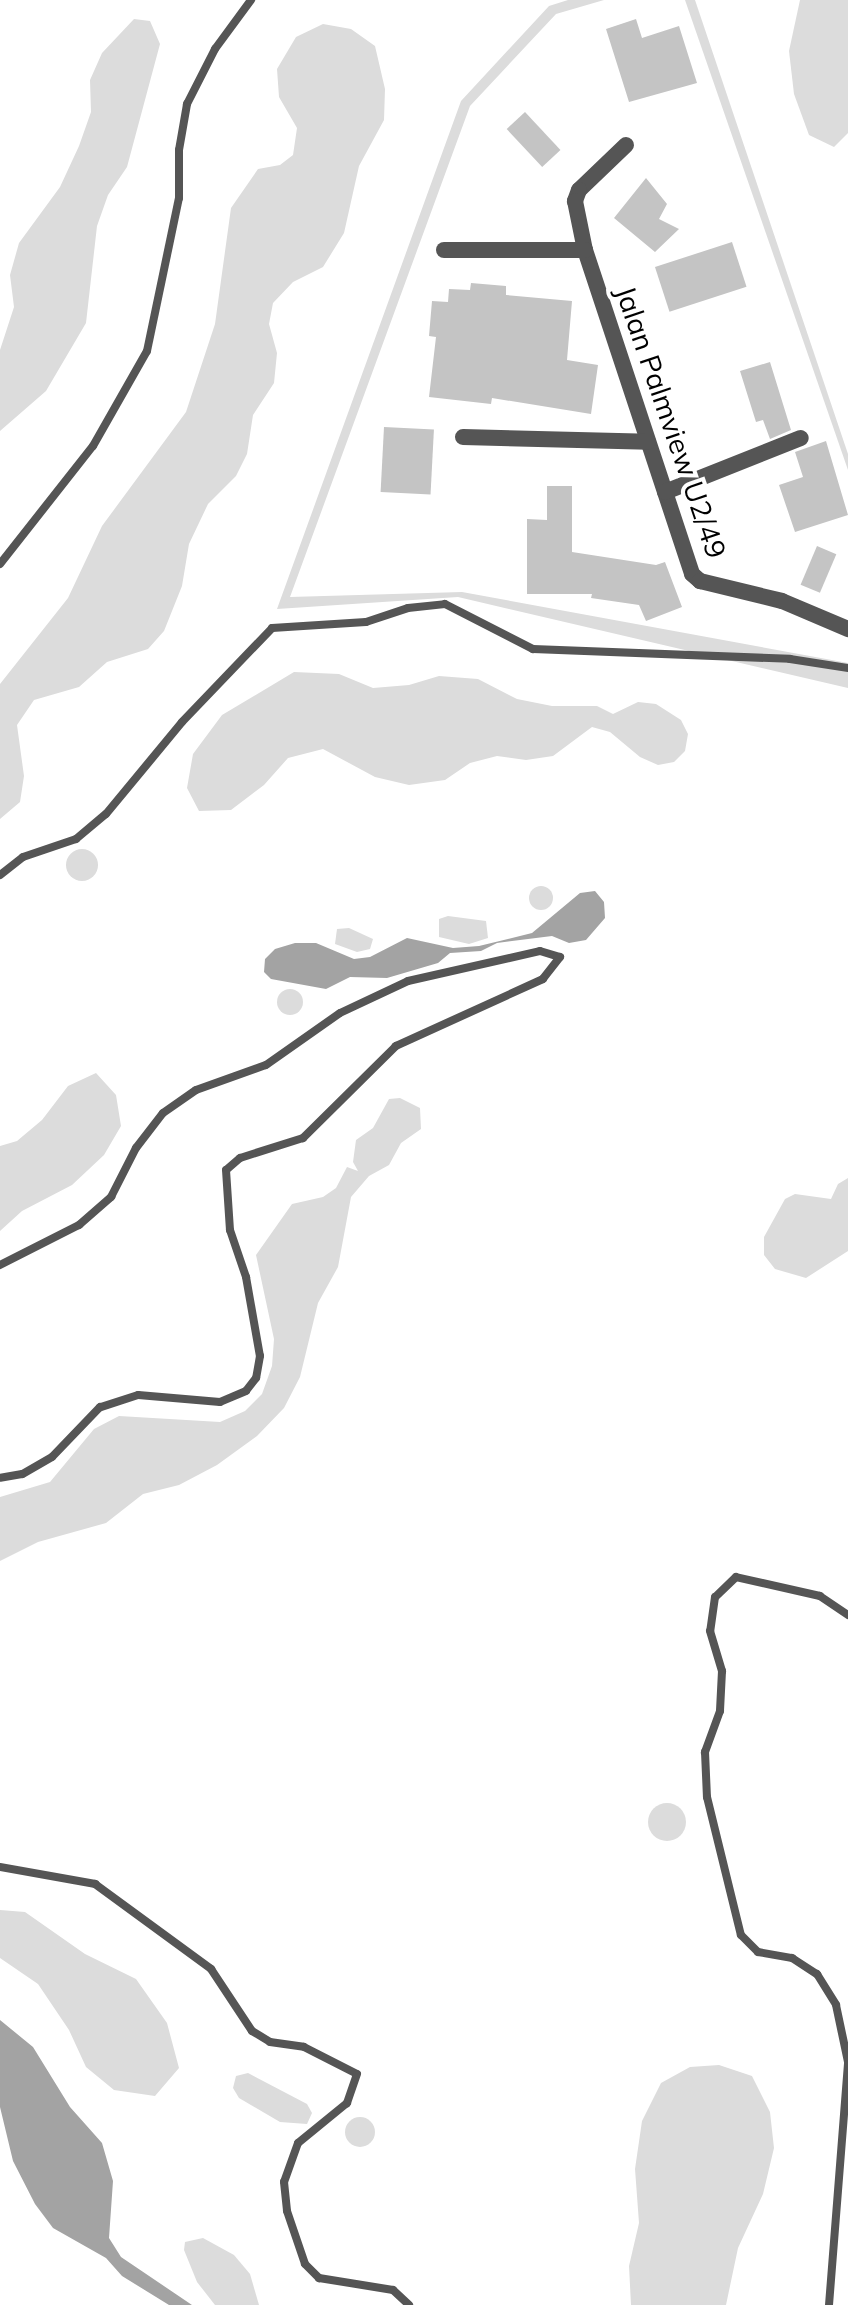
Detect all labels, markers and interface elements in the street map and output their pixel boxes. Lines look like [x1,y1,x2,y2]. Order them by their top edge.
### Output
street label: Jalan Palmview U2/49 [609,281,733,563]

